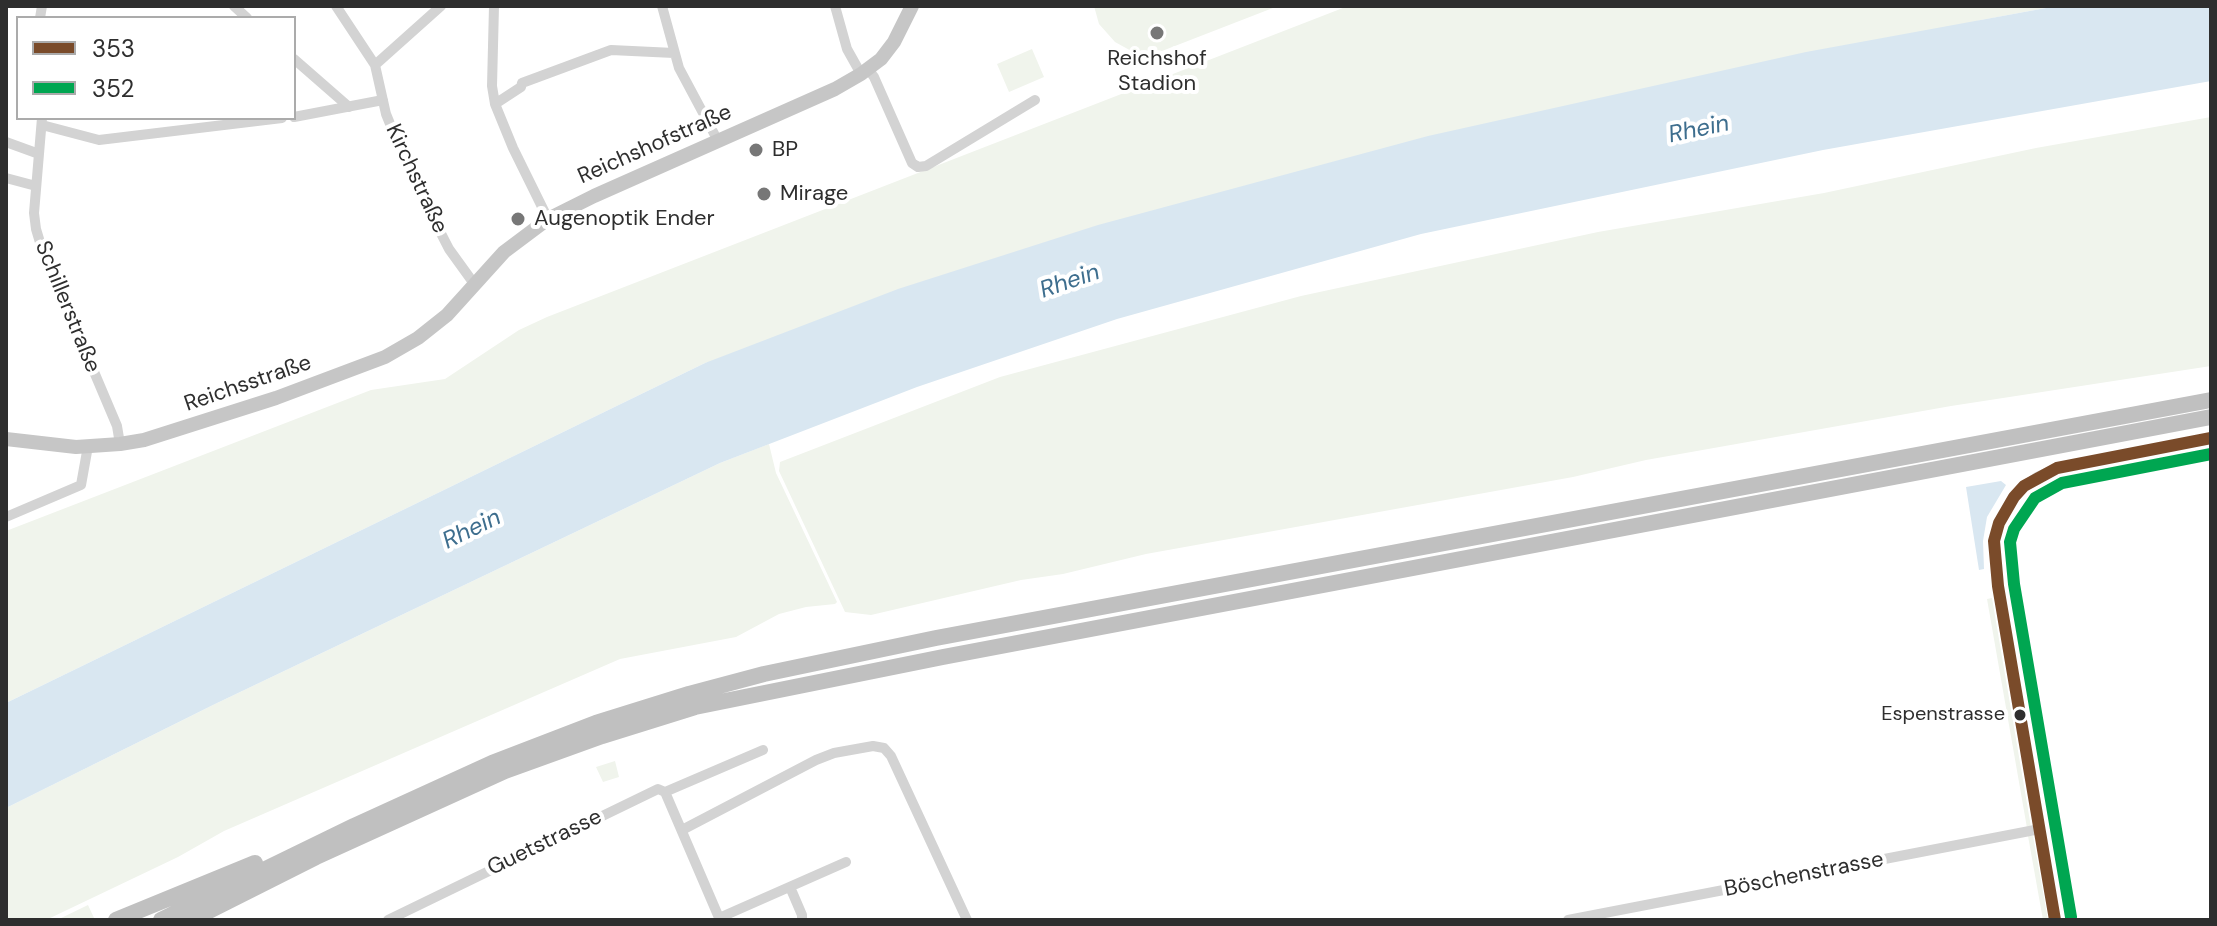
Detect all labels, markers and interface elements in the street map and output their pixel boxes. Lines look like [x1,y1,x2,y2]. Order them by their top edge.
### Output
legend [16,16,296,120]
marker: Reichshof Stadion [1148,24,1166,42]
text: 353 [92,33,135,64]
place label: Reichshof Stadion [1107,46,1207,98]
text: 352 [92,73,134,104]
street label: Reichshofstraße [574,99,736,191]
water label: Rhein [1666,110,1732,150]
street label: Kirchstraße [379,120,453,238]
place label: BP [772,137,798,163]
marker: BP [747,141,765,159]
place label: Mirage [780,181,848,207]
marker: Mirage [755,185,773,203]
place label: Augenoptik Ender [534,206,715,232]
marker: Augenoptik Ender [509,210,527,228]
street label: Schillerstraße [29,237,105,377]
water label: Rhein [1036,258,1104,306]
street label: Reichsstraße [181,350,315,418]
water label: Rhein [438,504,506,556]
place label: Espenstrasse [1881,703,2005,727]
marker: Espenstrasse [2012,707,2028,723]
street label: Guetstrasse [484,804,606,882]
street label: Böschenstrasse [1722,847,1886,903]

